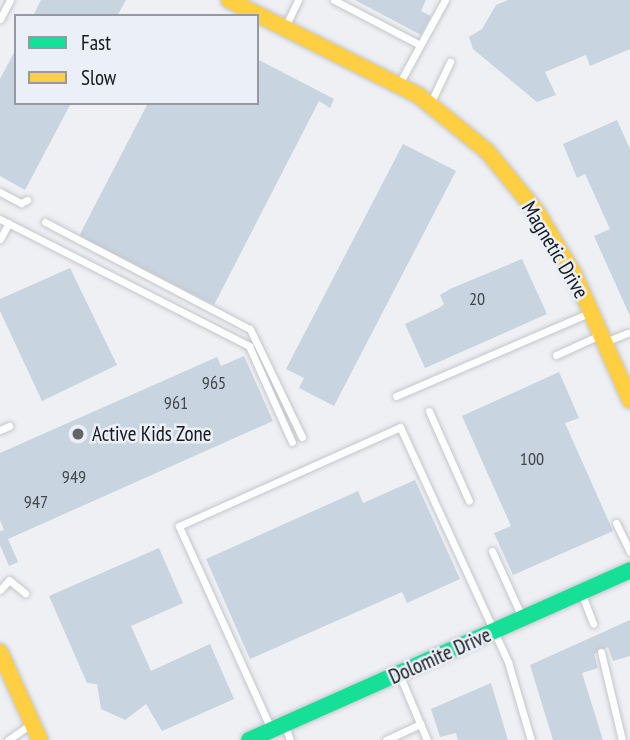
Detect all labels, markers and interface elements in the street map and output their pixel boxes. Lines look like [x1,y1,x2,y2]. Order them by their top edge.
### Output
legend [14,14,259,105]
text: Fast [81,29,111,56]
text: Slow [81,64,116,91]
street label: Magnetic Drive [516,197,594,303]
house number: 20 [469,288,485,310]
house number: 965 [202,372,226,394]
house number: 961 [164,392,188,414]
place label: Active Kids Zone [92,421,212,447]
marker: Active Kids Zone [70,426,86,442]
house number: 100 [520,448,544,470]
house number: 949 [62,466,86,488]
house number: 947 [24,491,48,513]
street label: Dolomite Drive [385,622,495,690]

